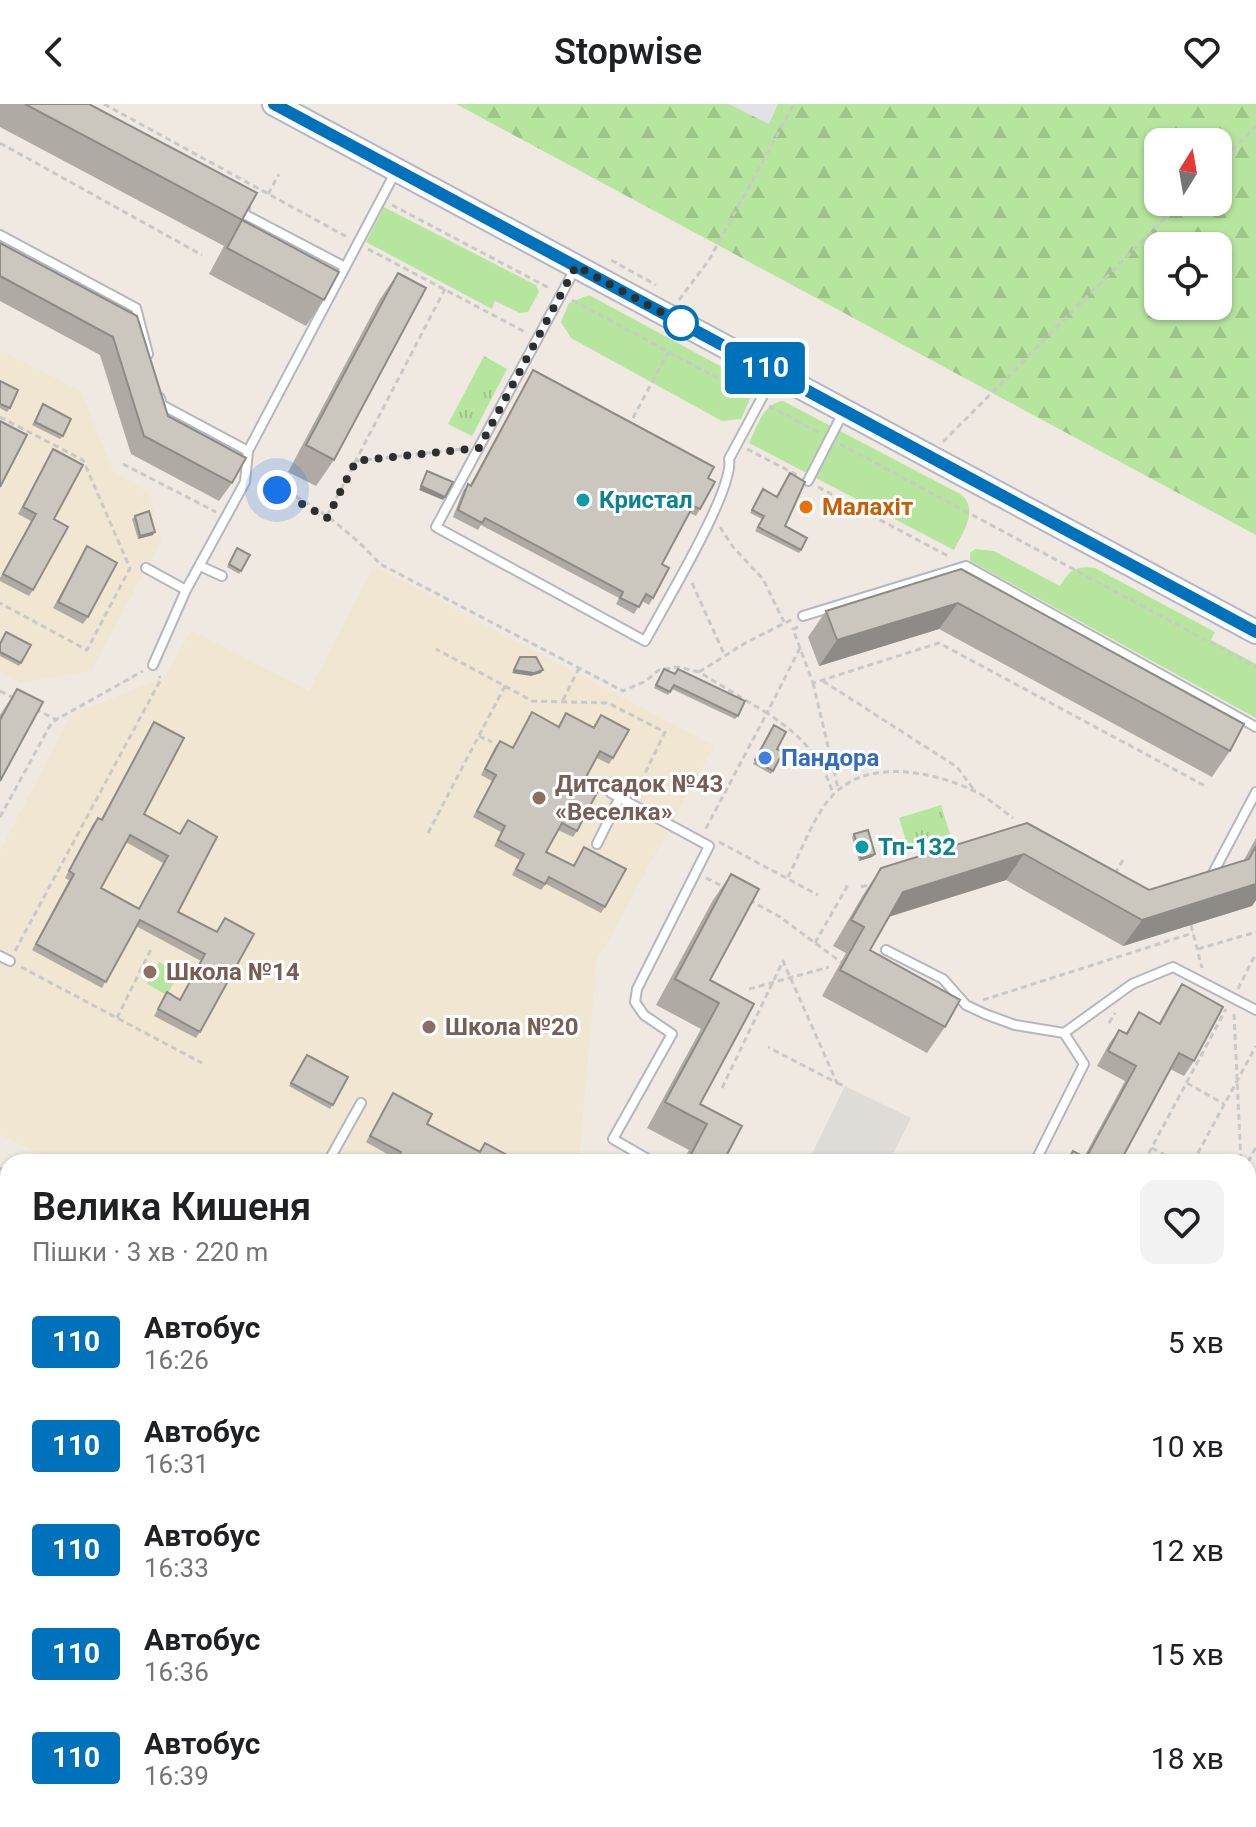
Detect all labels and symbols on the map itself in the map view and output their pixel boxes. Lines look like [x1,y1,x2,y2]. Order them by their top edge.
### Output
north arrow [1144,128,1232,216]
unlabelled marker [664,306,698,340]
line badge: 110 [719,342,811,394]
your location [257,470,297,510]
place label: Кристал [599,486,693,514]
marker: Кристал [574,491,592,509]
place label: Малахіт [822,493,913,521]
marker: Малахіт [797,498,815,516]
place label: Пандора [781,744,880,772]
marker: Пандора [756,749,774,767]
place label: Дитсадок №43 «Веселка» [555,770,723,826]
marker: Дитсадок №43 «Веселка» [530,789,548,807]
place label: Тп-132 [878,833,956,861]
marker: Тп-132 [853,838,871,856]
place label: Школа №14 [166,958,300,986]
marker: Школа №14 [141,963,159,981]
place label: Школа №20 [445,1013,579,1041]
marker: Школа №20 [420,1018,438,1036]

